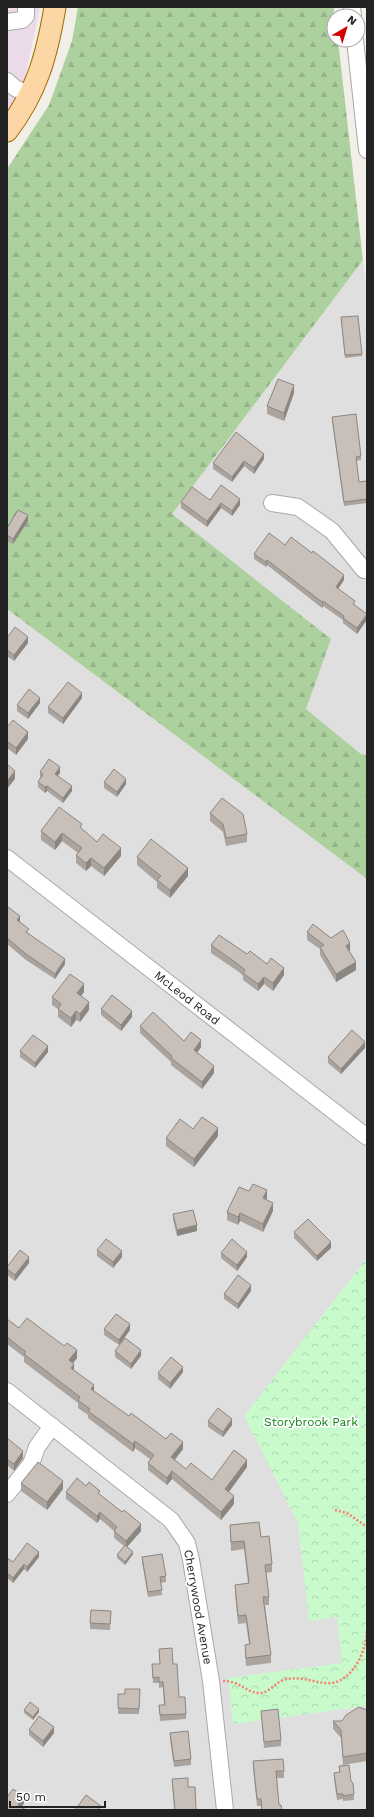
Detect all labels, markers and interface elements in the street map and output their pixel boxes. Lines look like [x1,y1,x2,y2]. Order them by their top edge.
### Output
north arrow [326,8,366,48]
text: N [345,13,359,28]
street label: McLeod Road [152,968,222,1028]
park label: Storybrook Park [264,1415,358,1429]
street label: Cherrywood Avenue [181,1548,215,1666]
scale bar [10,1783,105,1809]
text: 50 m [16,1790,46,1804]

